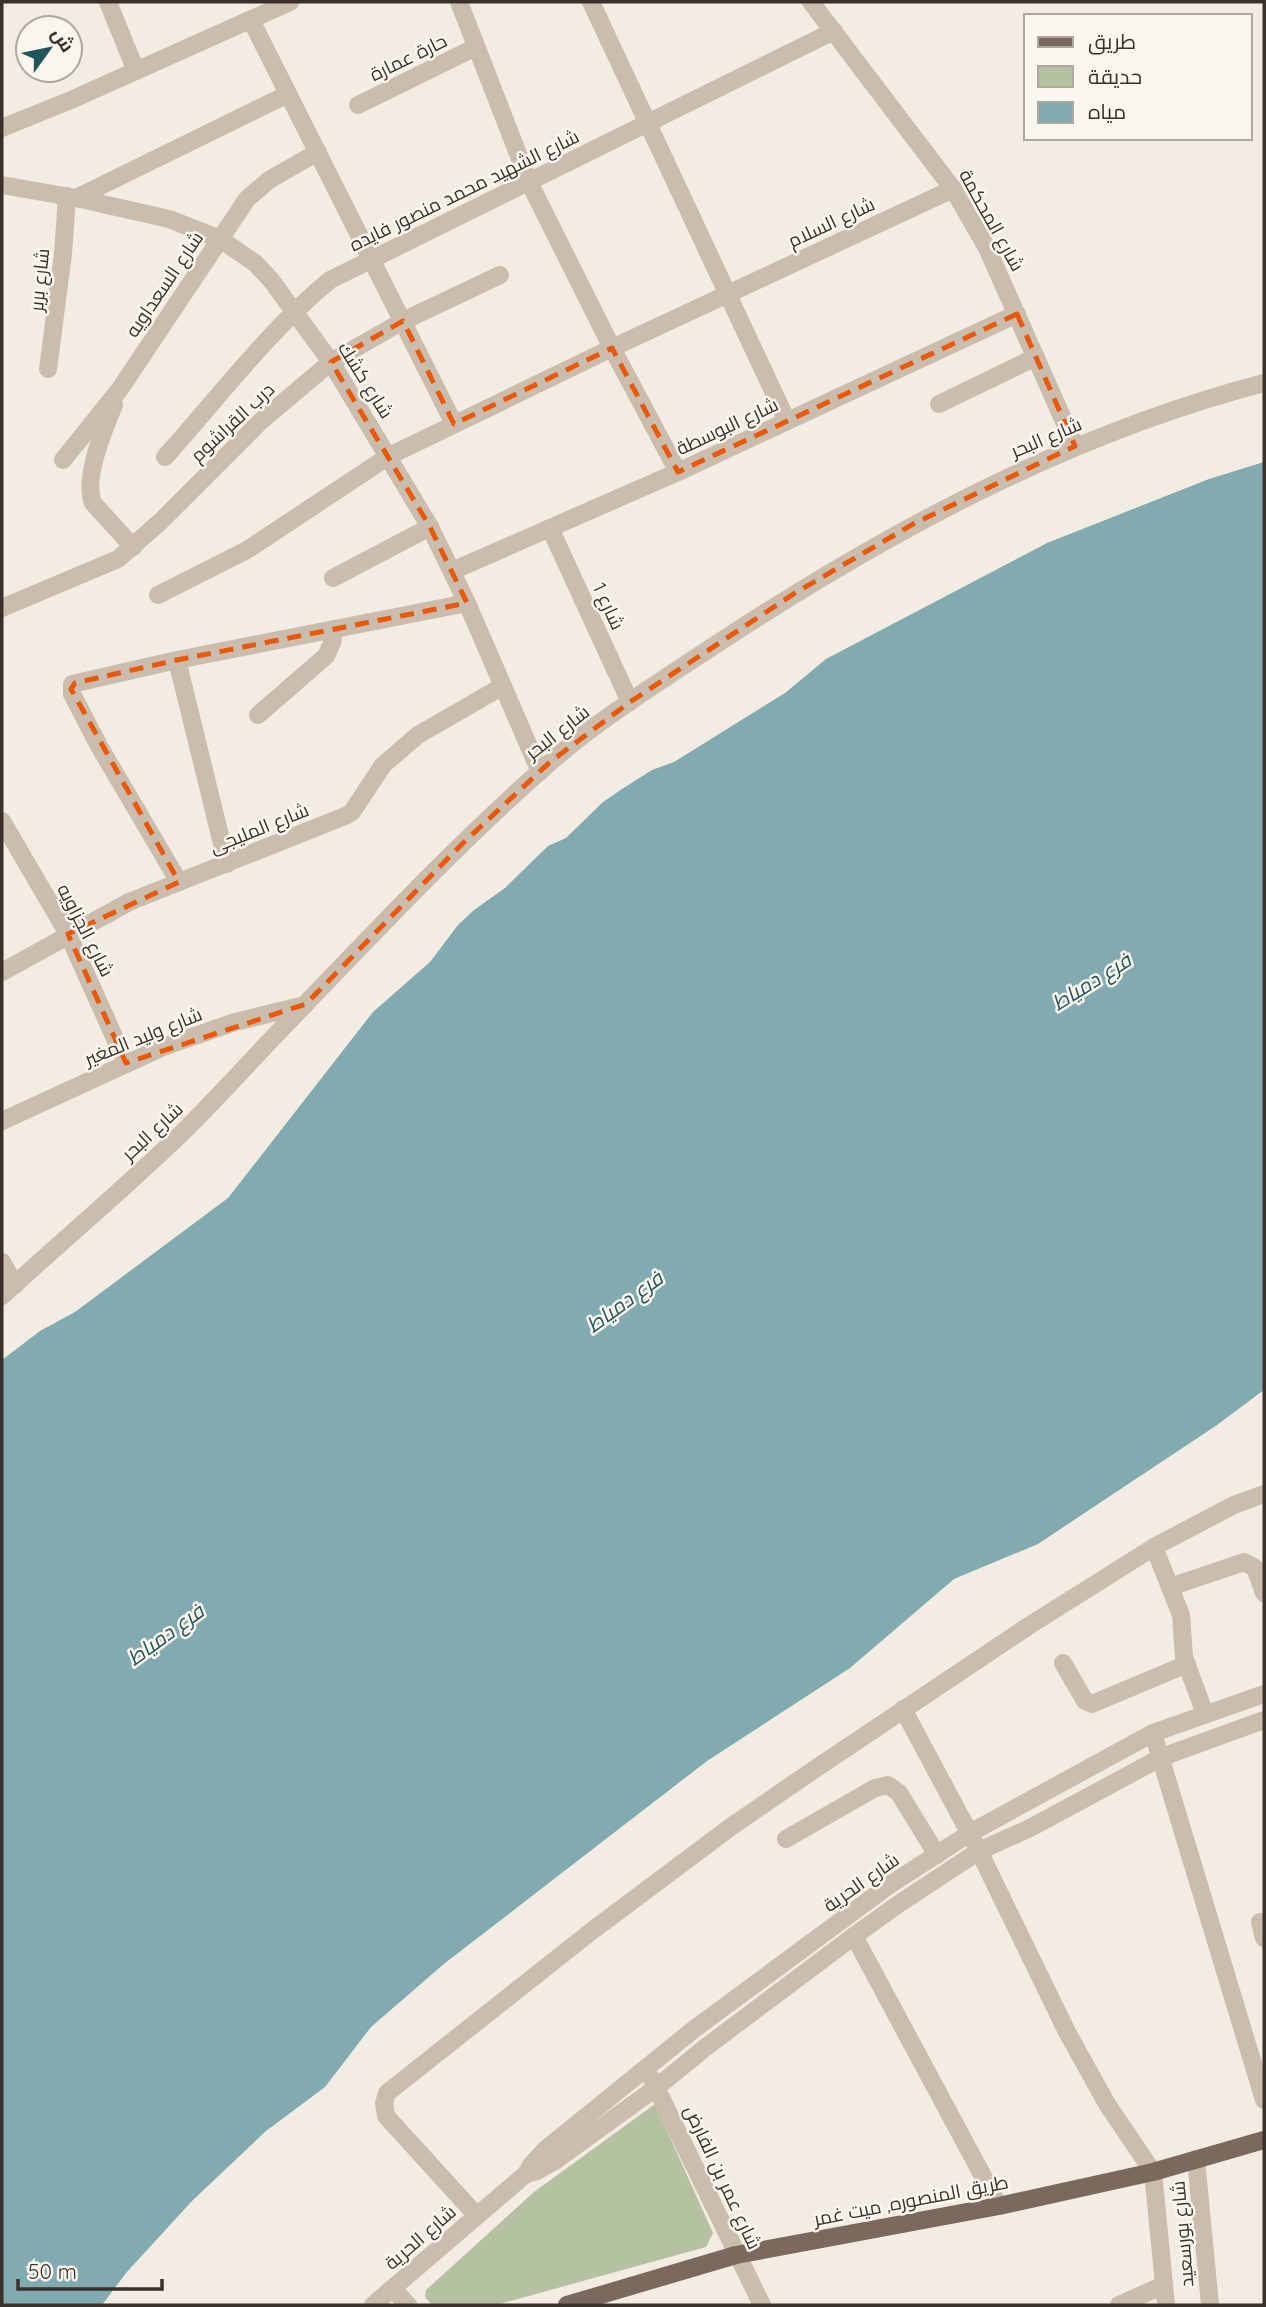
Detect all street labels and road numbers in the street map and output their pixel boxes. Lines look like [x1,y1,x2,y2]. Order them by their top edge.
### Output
street label: حارة عمارة [365,28,451,86]
street label: شارع الشهيد محمد منصور فايده [345,124,584,258]
street label: شارع المحكمة [952,165,1030,276]
street label: شارع السلام [784,191,879,254]
street label: شارع السعداويه [120,227,210,343]
street label: شارع بربر [24,247,56,314]
street label: شارع كشك [331,337,399,424]
street label: درب القراشوم [185,377,280,468]
street label: شارع البوسطة [672,392,783,462]
street label: شارع البحر [1006,411,1086,465]
street label: شارع 1 [586,579,630,634]
street label: شارع البحر [519,699,595,767]
street label: شارع المليجى [206,797,313,861]
street label: شارع الجزاويه [51,880,120,981]
street label: شارع وليد المغير [80,1001,206,1073]
street label: شارع البحر [116,1097,189,1168]
street label: شارع الحرية [818,1847,905,1918]
street label: شارع عمر بن الفارض [677,2101,767,2254]
street label: طريق المنصوره, ميت غمر [811,2169,1011,2232]
street label: شارع بورسعيد [1165,2180,1201,2288]
street label: شارع الحرية [379,2199,462,2276]

